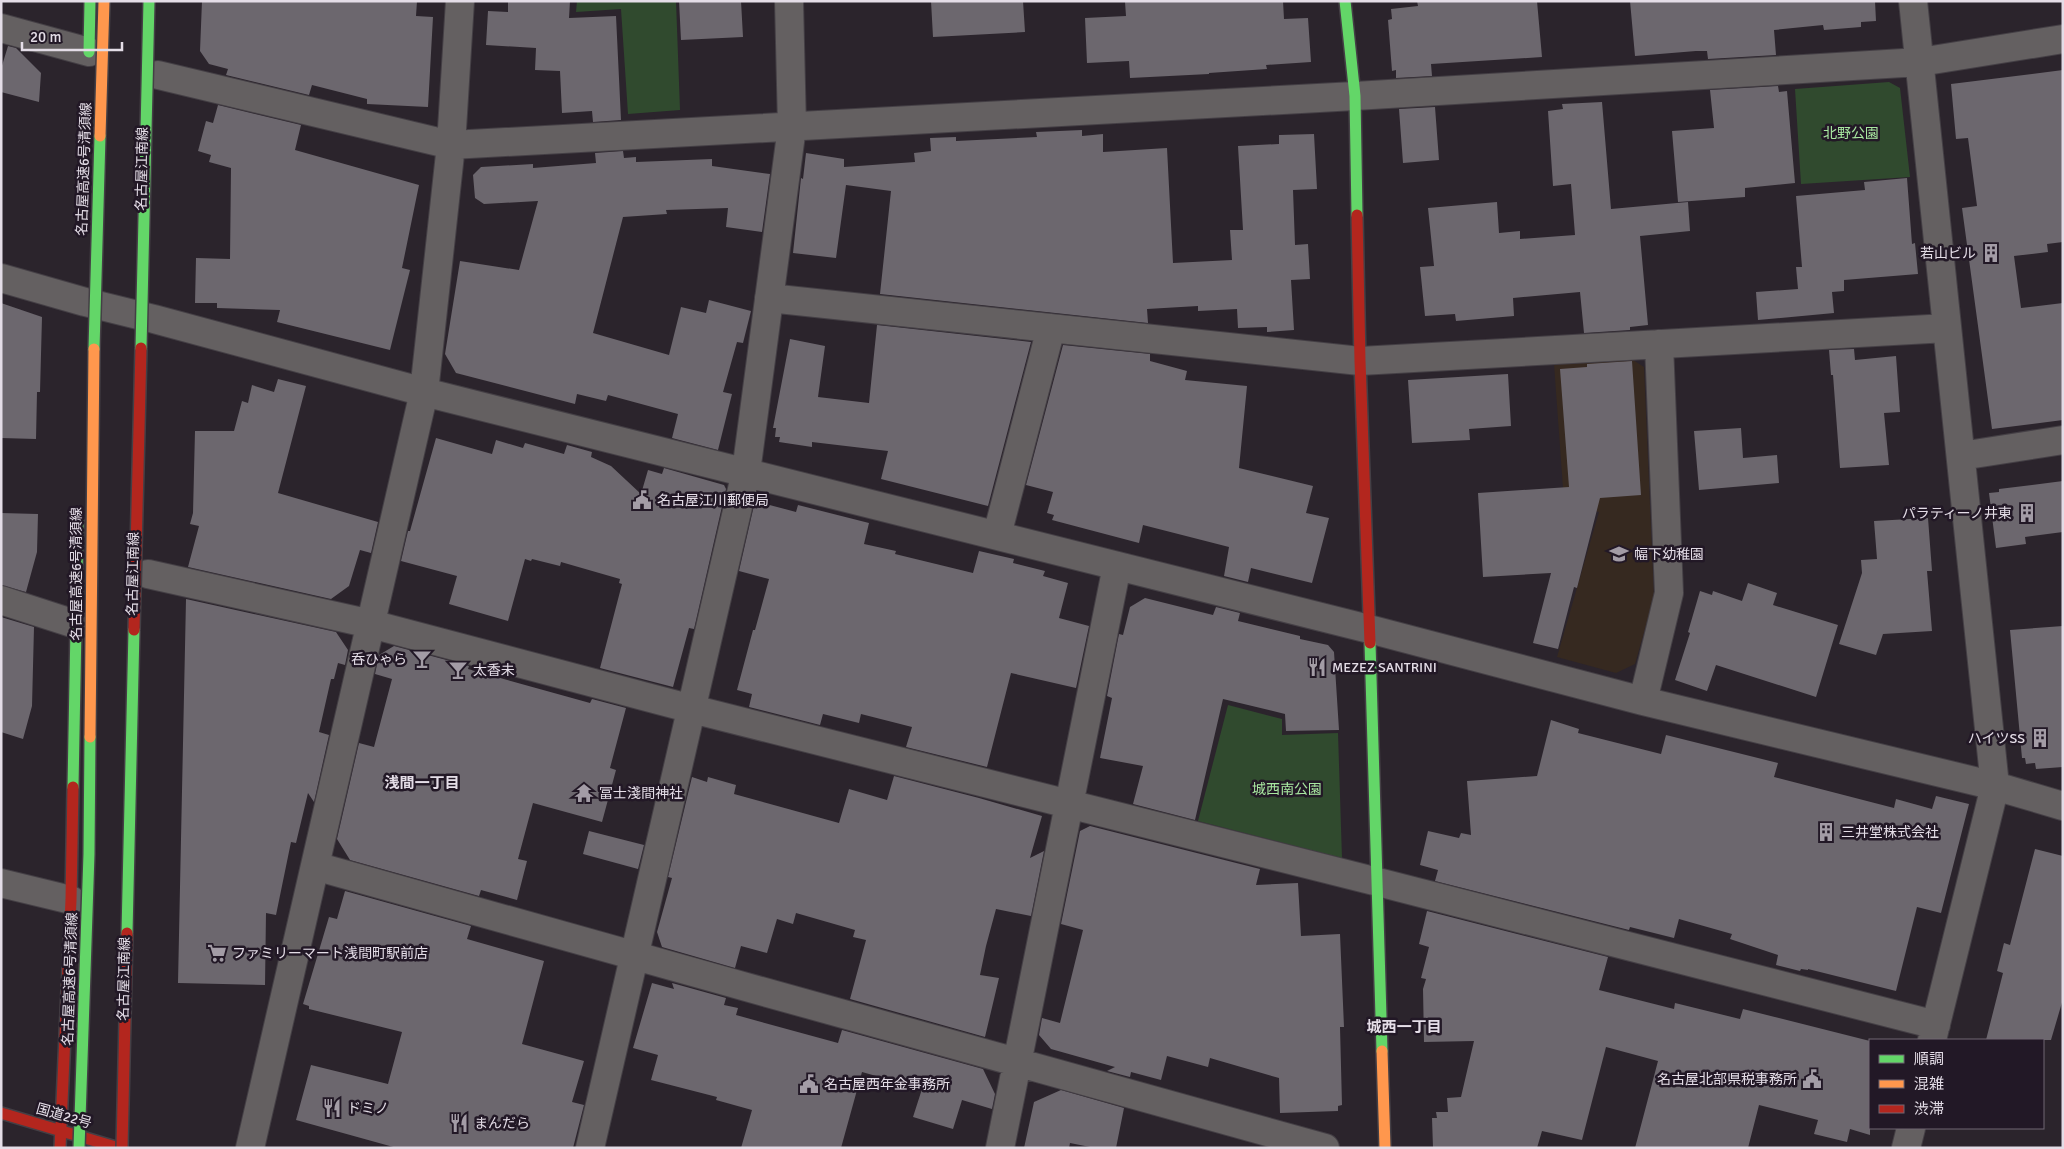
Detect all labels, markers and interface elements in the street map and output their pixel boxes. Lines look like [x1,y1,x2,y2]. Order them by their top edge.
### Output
scale bar [22,20,122,52]
text: 20 m [30,28,61,46]
street label: 名古屋高速6号清須線 [73,102,95,236]
park label: 北野公園 [1823,125,1879,142]
street label: 名古屋江南線 [133,127,151,211]
building icon: 若山ビル [1980,242,2002,264]
place label: 若山ビル [1920,245,1976,262]
public building icon: 名古屋江川郵便局 [631,489,653,511]
place label: 名古屋江川郵便局 [657,492,769,509]
building icon: パラティーノ井東 [2016,502,2038,524]
place label: パラティーノ井東 [1902,505,2012,522]
street label: 名古屋高速6号清須線 [68,507,85,641]
street label: 名古屋江南線 [124,532,142,616]
school or university icon: 幅下幼稚園 [1608,543,1630,565]
place label: 幅下幼稚園 [1634,546,1704,563]
bar icon: 呑ひゃら [411,648,433,670]
place label: 呑ひゃら [351,651,407,668]
restaurant icon: MEZEZ SANTRINI [1306,656,1328,678]
bar icon: 太香未 [447,659,469,681]
place label: MEZEZ SANTRINI [1332,659,1437,676]
place label: 太香未 [473,662,515,679]
building icon: ハイツSS [2029,727,2051,749]
place label: ハイツSS [1968,730,2025,747]
district label: 浅間一丁目 [384,774,460,792]
park label: 城西南公園 [1252,781,1322,798]
temple icon: 冨士淺間神社 [573,782,595,804]
place label: 冨士淺間神社 [599,785,683,802]
building icon: 三井堂株式会社 [1815,821,1837,843]
place label: 三井堂株式会社 [1841,824,1939,841]
street label: 名古屋高速6号清須線 [59,912,81,1046]
street label: 名古屋江南線 [115,937,133,1021]
supermarket icon: ファミリーマート浅間町駅前店 [206,942,228,964]
place label: ファミリーマート浅間町駅前店 [232,945,428,962]
district label: 城西一丁目 [1366,1018,1442,1036]
legend [1869,1039,2044,1129]
text: 順調 [1914,1050,1944,1068]
public building icon: 名古屋北部県税事務所 [1801,1068,1823,1090]
place label: 名古屋北部県税事務所 [1657,1071,1797,1088]
public building icon: 名古屋西年金事務所 [798,1073,820,1095]
text: 混雑 [1914,1075,1944,1093]
place label: 名古屋西年金事務所 [824,1076,950,1093]
restaurant icon: ドミノ [321,1097,343,1119]
street label: 国道22号 [34,1100,94,1132]
place label: ドミノ [347,1100,389,1117]
text: 渋滞 [1914,1100,1944,1118]
restaurant icon: まんだら [448,1112,470,1134]
place label: まんだら [474,1115,530,1132]

